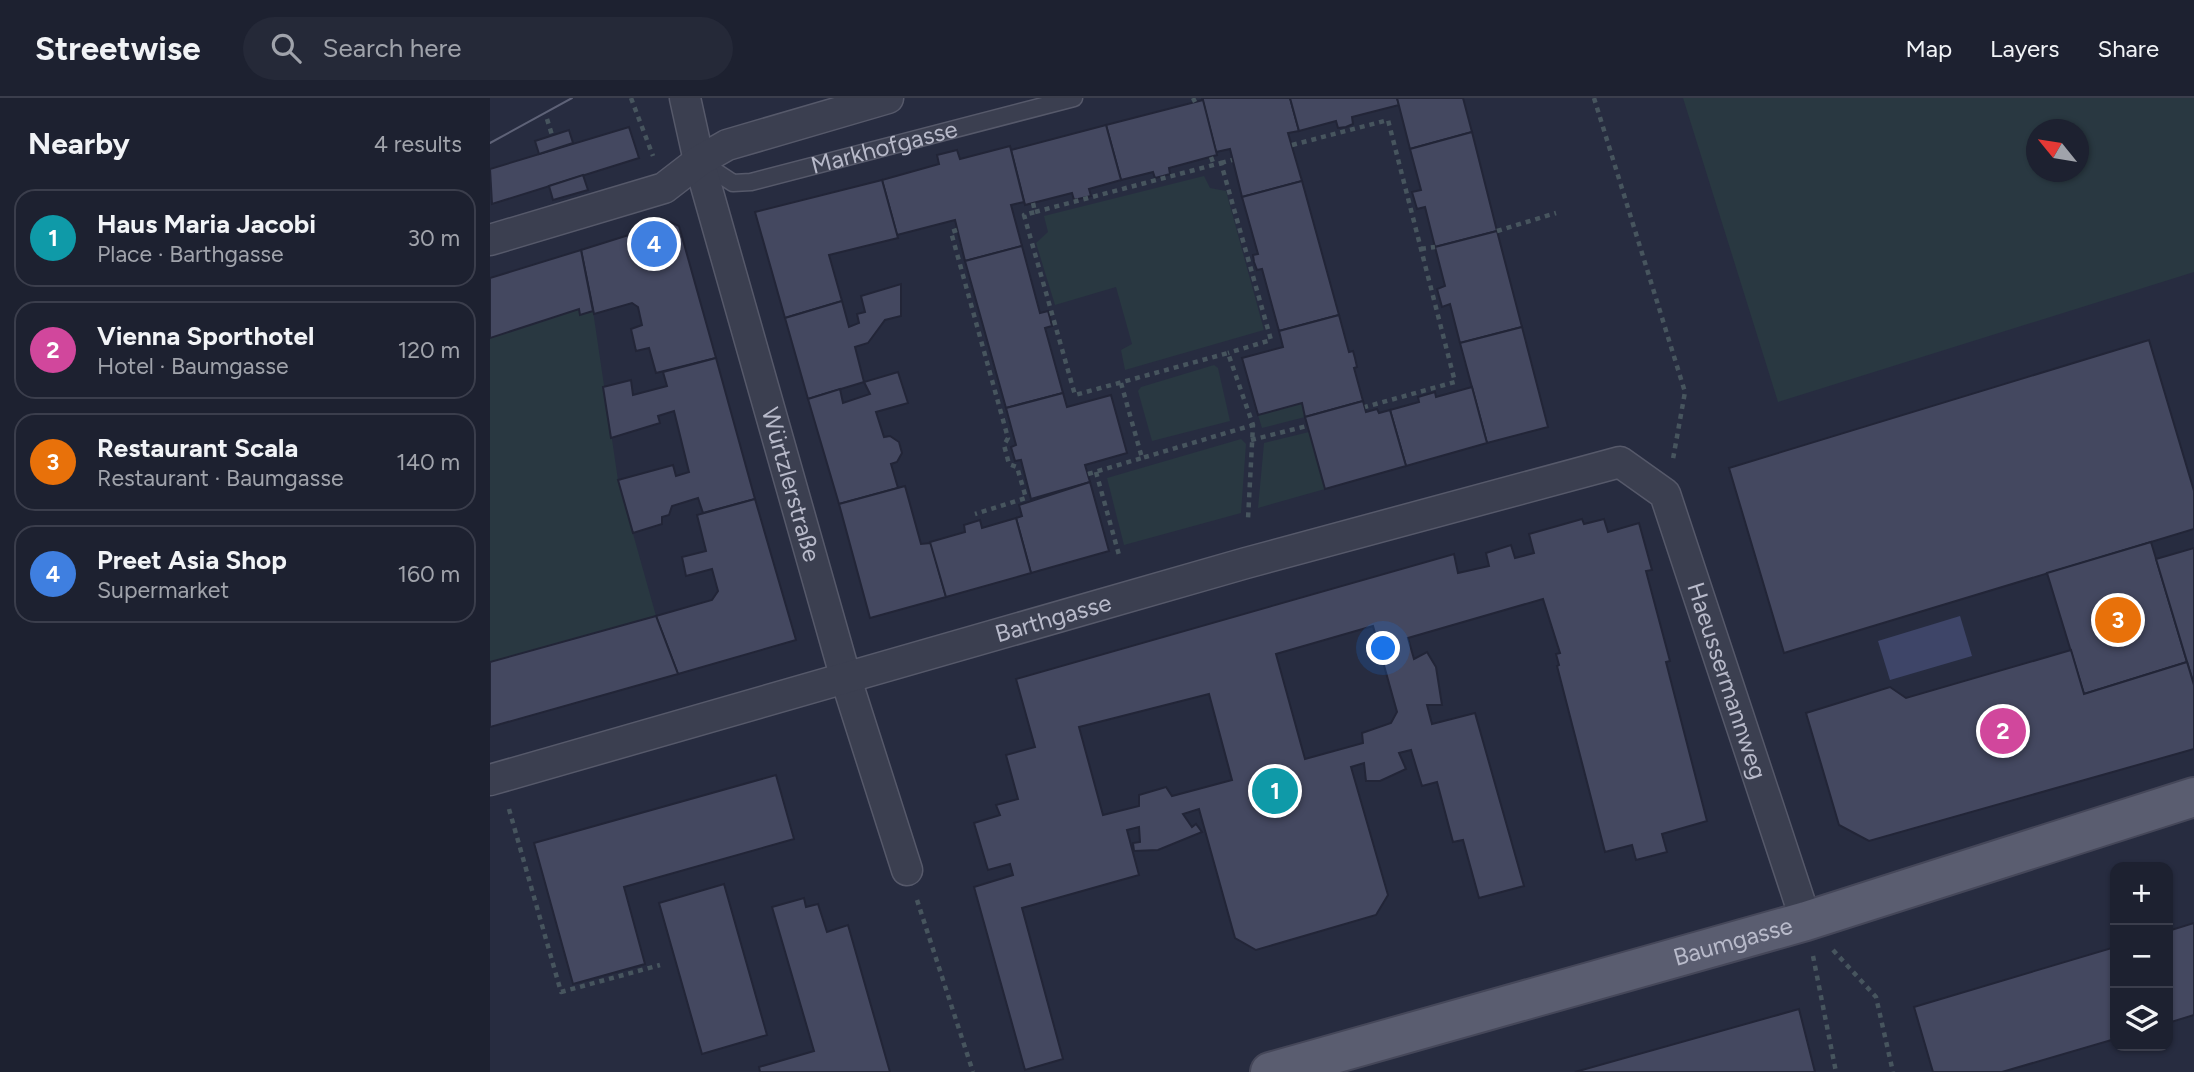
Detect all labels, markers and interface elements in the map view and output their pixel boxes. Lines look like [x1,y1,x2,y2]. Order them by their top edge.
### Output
search box [243,17,733,80]
text: Streetwise [35,29,201,68]
icon: search [267,29,305,67]
text: Search here [323,32,461,64]
text: Map [1905,34,1952,63]
text: Layers [1990,34,2059,63]
text: Share [2097,34,2159,63]
street label: Markhofgasse [808,114,961,180]
north arrow [2026,119,2089,182]
text: Nearby [28,125,130,162]
text: 4 results [374,130,462,158]
text: Haus Maria Jacobi [97,208,316,240]
pin: 4 [631,218,677,270]
text: 1 [48,224,58,252]
text: 30 m [407,224,460,252]
text: Place · Barthgasse [97,240,284,268]
text: Vienna Sporthotel [97,320,314,352]
text: 2 [46,336,60,364]
text: 120 m [398,336,460,364]
text: Hotel · Baumgasse [97,352,288,380]
street label: Würtzlerstraße [756,404,827,565]
text: Restaurant Scala [97,432,298,464]
text: 3 [47,448,59,476]
text: 140 m [396,448,460,476]
text: Restaurant · Baumgasse [97,464,344,492]
text: Preet Asia Shop [97,544,287,576]
text: 4 [46,560,60,588]
text: 160 m [397,560,460,588]
text: Supermarket [97,576,229,604]
street label: Haeussermannweg [1681,579,1773,783]
street label: Barthgasse [992,587,1114,648]
pin: 3 [2095,594,2141,646]
your location [1366,631,1400,665]
pin: 2 [1980,705,2026,757]
pin: 1 [1252,765,1298,817]
map controls [2110,862,2173,1051]
button: + [2110,862,2173,925]
street label: Baumgasse [1670,911,1796,972]
button: − [2110,925,2173,988]
button: layers [2110,988,2173,1051]

